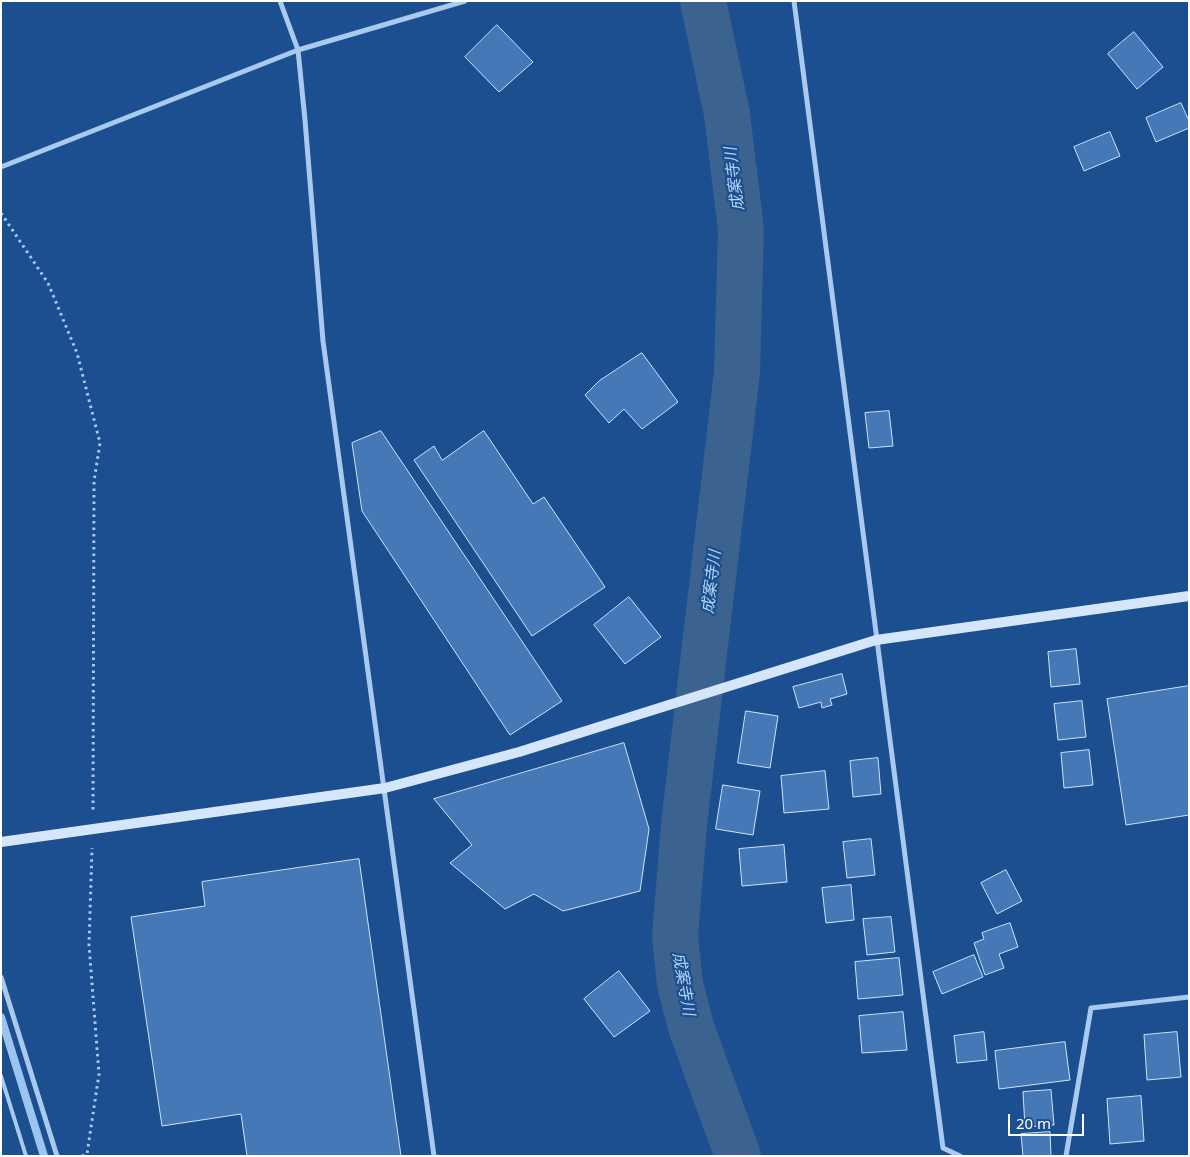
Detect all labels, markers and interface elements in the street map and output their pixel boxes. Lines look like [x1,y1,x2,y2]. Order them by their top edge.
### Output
water label: 成案寺川 [722,146,748,212]
water label: 成案寺川 [699,549,725,615]
water label: 成案寺川 [668,951,698,1017]
scale bar [1010,1104,1086,1136]
text: 20 m [1016,1113,1051,1133]

